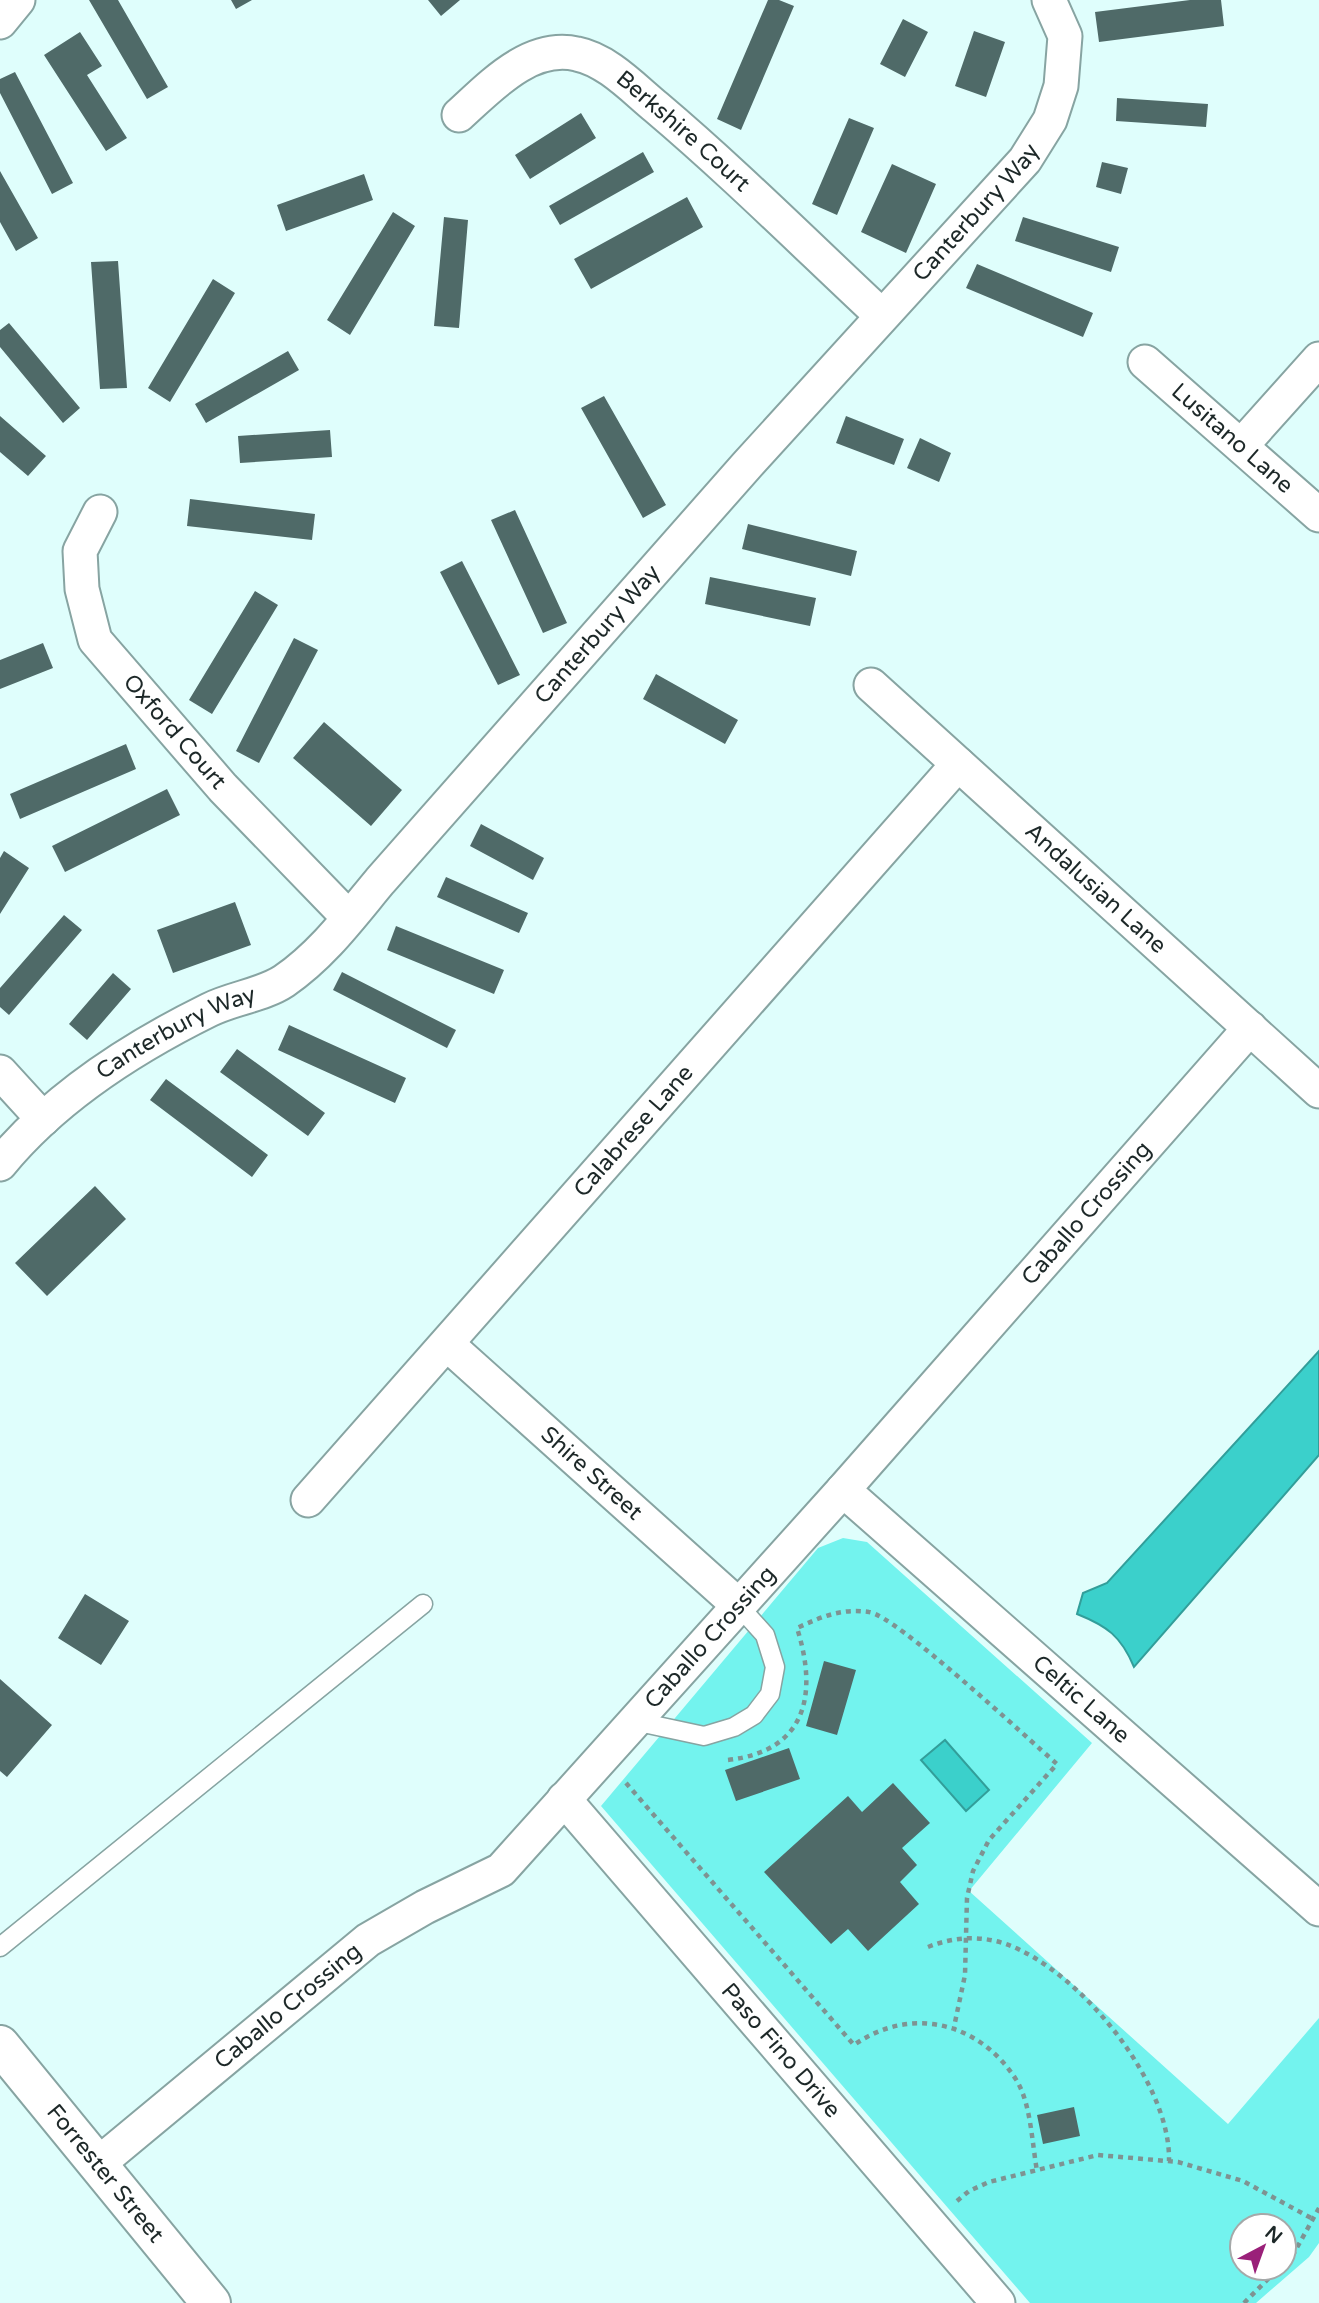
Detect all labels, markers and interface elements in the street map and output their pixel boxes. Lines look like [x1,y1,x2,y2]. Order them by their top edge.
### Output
street label: Berkshire Court [610,65,756,198]
street label: Canterbury Way [907,139,1046,288]
street label: Lusitano Lane [1165,378,1299,500]
street label: Canterbury Way [529,559,666,710]
street label: Oxford Court [117,668,232,796]
street label: Andalusian Lane [1019,817,1172,960]
street label: Canterbury Way [91,981,259,1086]
street label: Calabrese Lane [568,1059,699,1203]
street label: Caballo Crossing [1016,1136,1157,1291]
street label: Shire Street [535,1421,648,1526]
street label: Caballo Crossing [639,1560,782,1715]
street label: Celtic Lane [1027,1649,1135,1750]
street label: Caballo Crossing [209,1937,367,2075]
street label: Paso Fino Drive [715,1977,846,2124]
street label: Forrester Street [40,2099,170,2249]
north arrow [1228,2212,1298,2282]
text: N [1261,2222,1286,2248]

